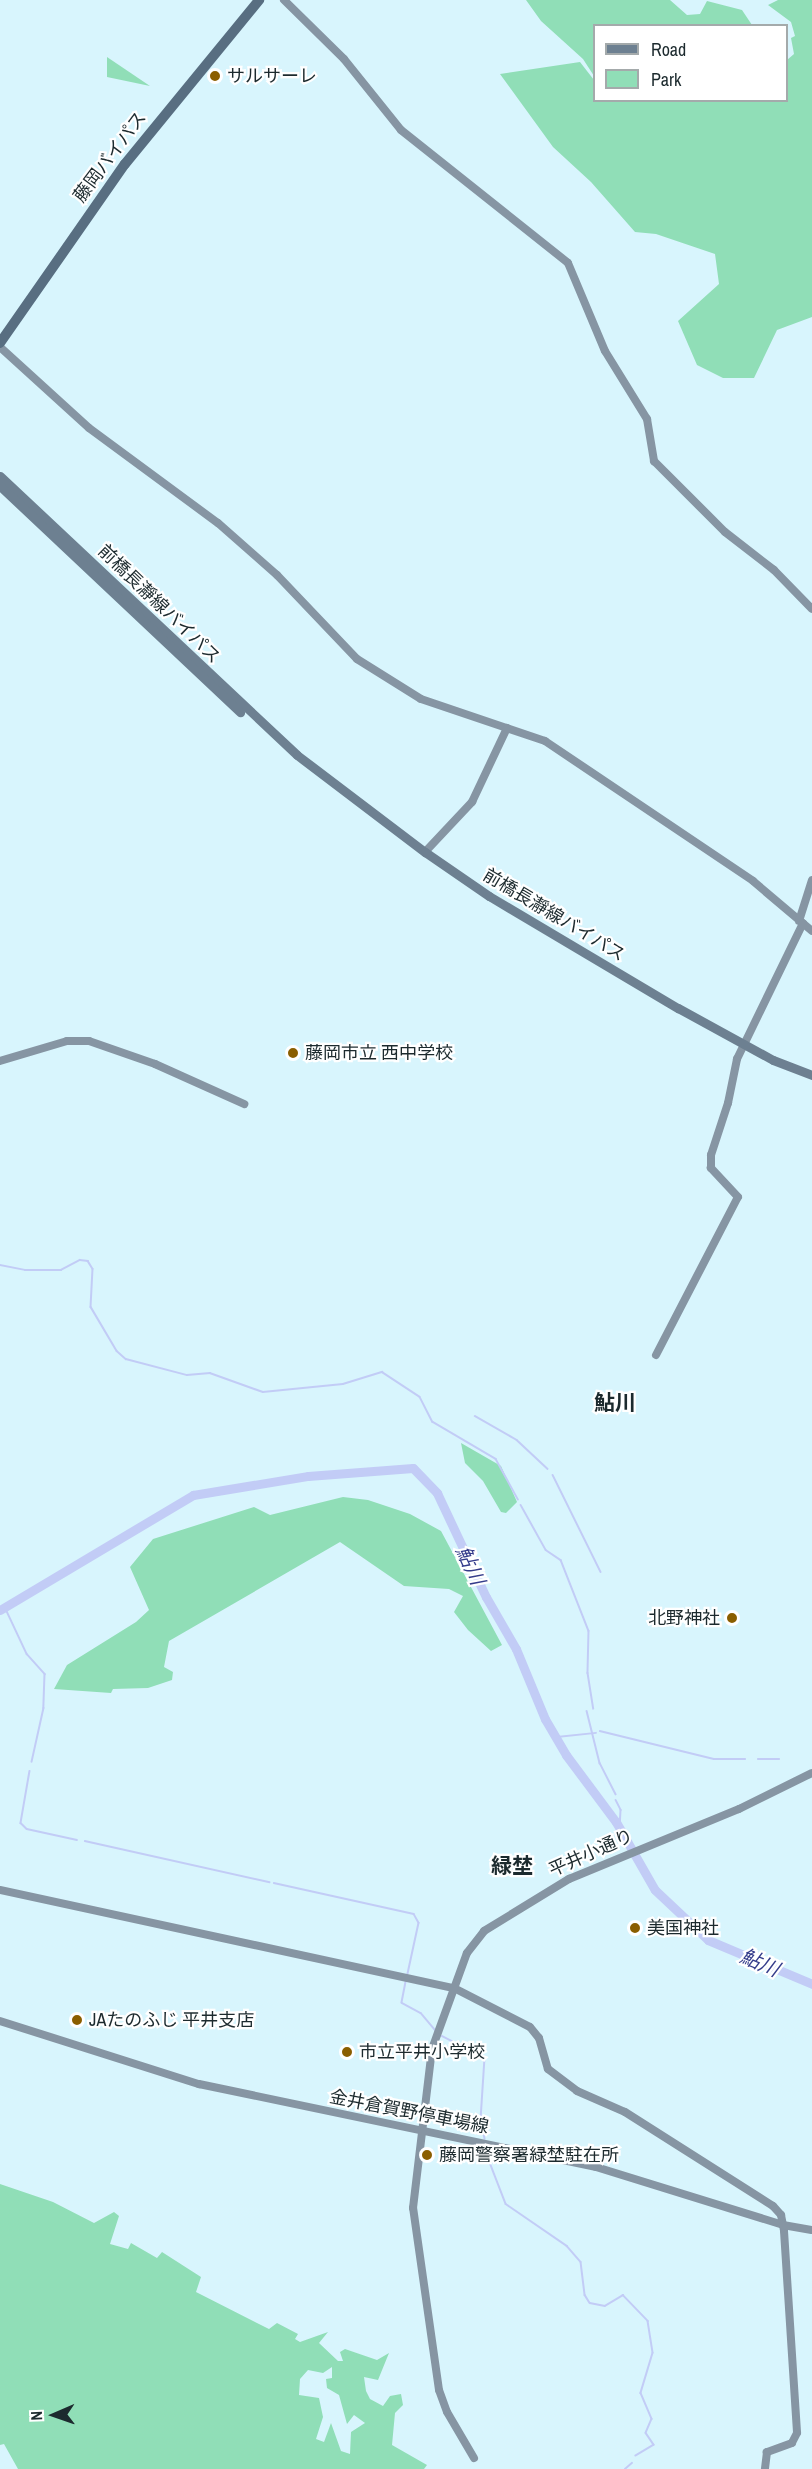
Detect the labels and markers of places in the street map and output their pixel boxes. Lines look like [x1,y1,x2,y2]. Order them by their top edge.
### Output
place label: サルサーレ [227,65,317,87]
marker: サルサーレ [208,69,222,83]
place label: 藤岡市立 西中学校 [305,1042,453,1064]
marker: 藤岡市立 西中学校 [286,1046,300,1060]
place label: 北野神社 [648,1607,720,1629]
marker: 北野神社 [725,1611,739,1625]
place label: 美国神社 [647,1917,719,1939]
marker: 美国神社 [628,1921,642,1935]
place label: JAたのふじ 平井支店 [89,2009,254,2031]
marker: JAたのふじ 平井支店 [70,2013,84,2027]
place label: 市立平井小学校 [359,2041,485,2063]
marker: 市立平井小学校 [340,2045,354,2059]
place label: 藤岡警察署緑埜駐在所 [439,2144,619,2166]
marker: 藤岡警察署緑埜駐在所 [420,2148,434,2162]

